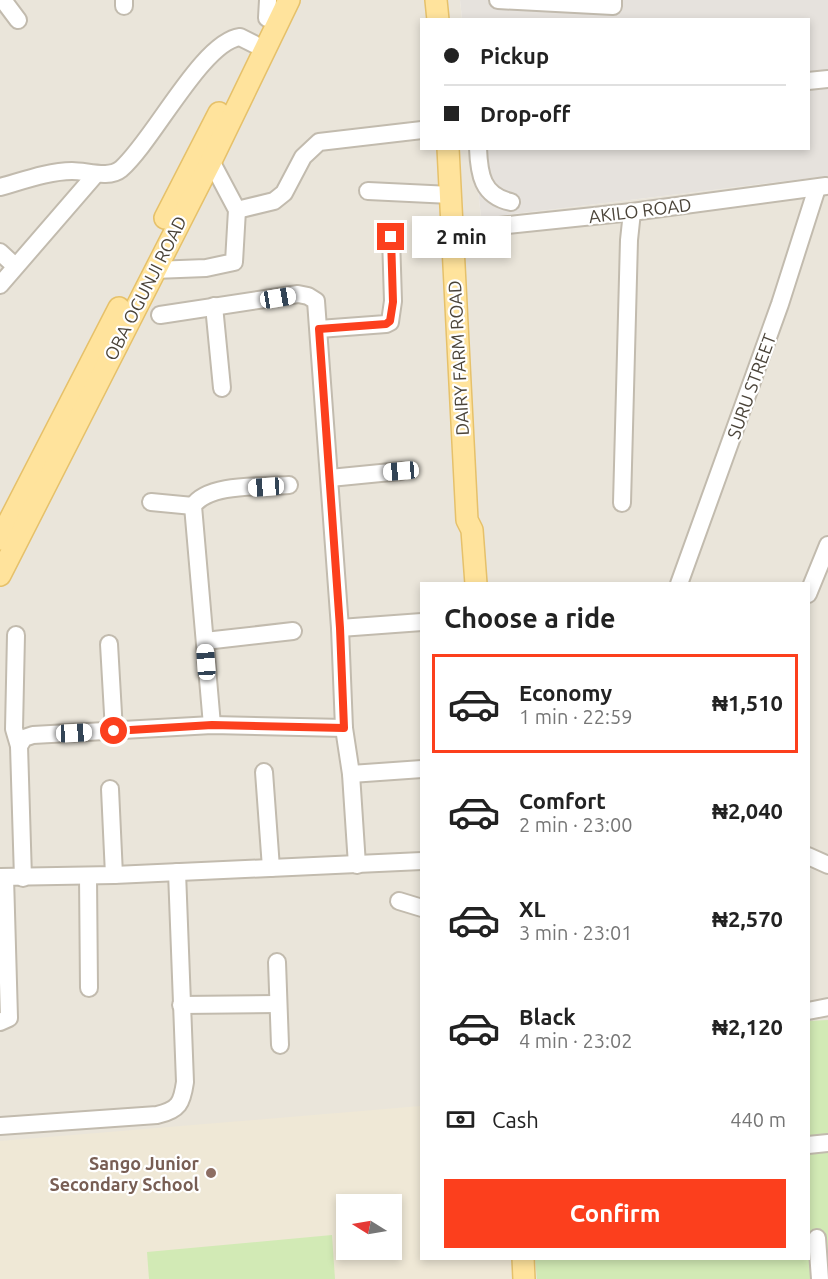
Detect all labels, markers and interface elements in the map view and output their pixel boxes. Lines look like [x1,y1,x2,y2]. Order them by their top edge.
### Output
text: Pickup [480,43,549,68]
text: Drop-off [480,101,570,126]
street label: AKILO ROAD [587,194,693,226]
street label: OBA OGUNJI ROAD [100,213,190,363]
callout: 2 min [412,216,511,258]
route end [377,223,404,250]
text: 2 min [436,225,487,248]
street label: DAIRY FARM ROAD [444,280,472,436]
car [259,286,297,310]
street label: SURU STREET [723,331,779,441]
car [382,460,420,482]
car [247,477,285,497]
text: Choose a ride [444,603,616,633]
car [196,643,216,681]
icon: car [447,677,501,731]
text: Economy [519,680,612,705]
text: ₦1,510 [712,690,783,715]
text: 1 min · 22:59 [519,705,633,728]
route start [100,717,127,744]
car [56,723,92,743]
icon: car [447,785,501,839]
text: Comfort [519,788,606,813]
text: ₦2,040 [712,798,783,823]
text: 2 min · 23:00 [519,813,633,836]
icon: car [447,893,501,947]
text: XL [519,896,546,921]
text: ₦2,570 [712,906,783,931]
text: 3 min · 23:01 [519,921,633,944]
icon: car [447,1001,501,1055]
text: Black [519,1004,576,1029]
text: ₦2,120 [712,1014,783,1039]
text: 4 min · 23:02 [519,1029,633,1052]
icon: cash [444,1103,477,1136]
text: Cash [492,1107,539,1132]
text: 440 m [730,1108,786,1131]
place label: Sango Junior Secondary School [50,1153,200,1194]
marker: Sango Junior Secondary School [204,1166,218,1180]
button: Confirm [444,1179,786,1248]
north arrow [336,1194,402,1260]
map controls [336,1194,402,1260]

